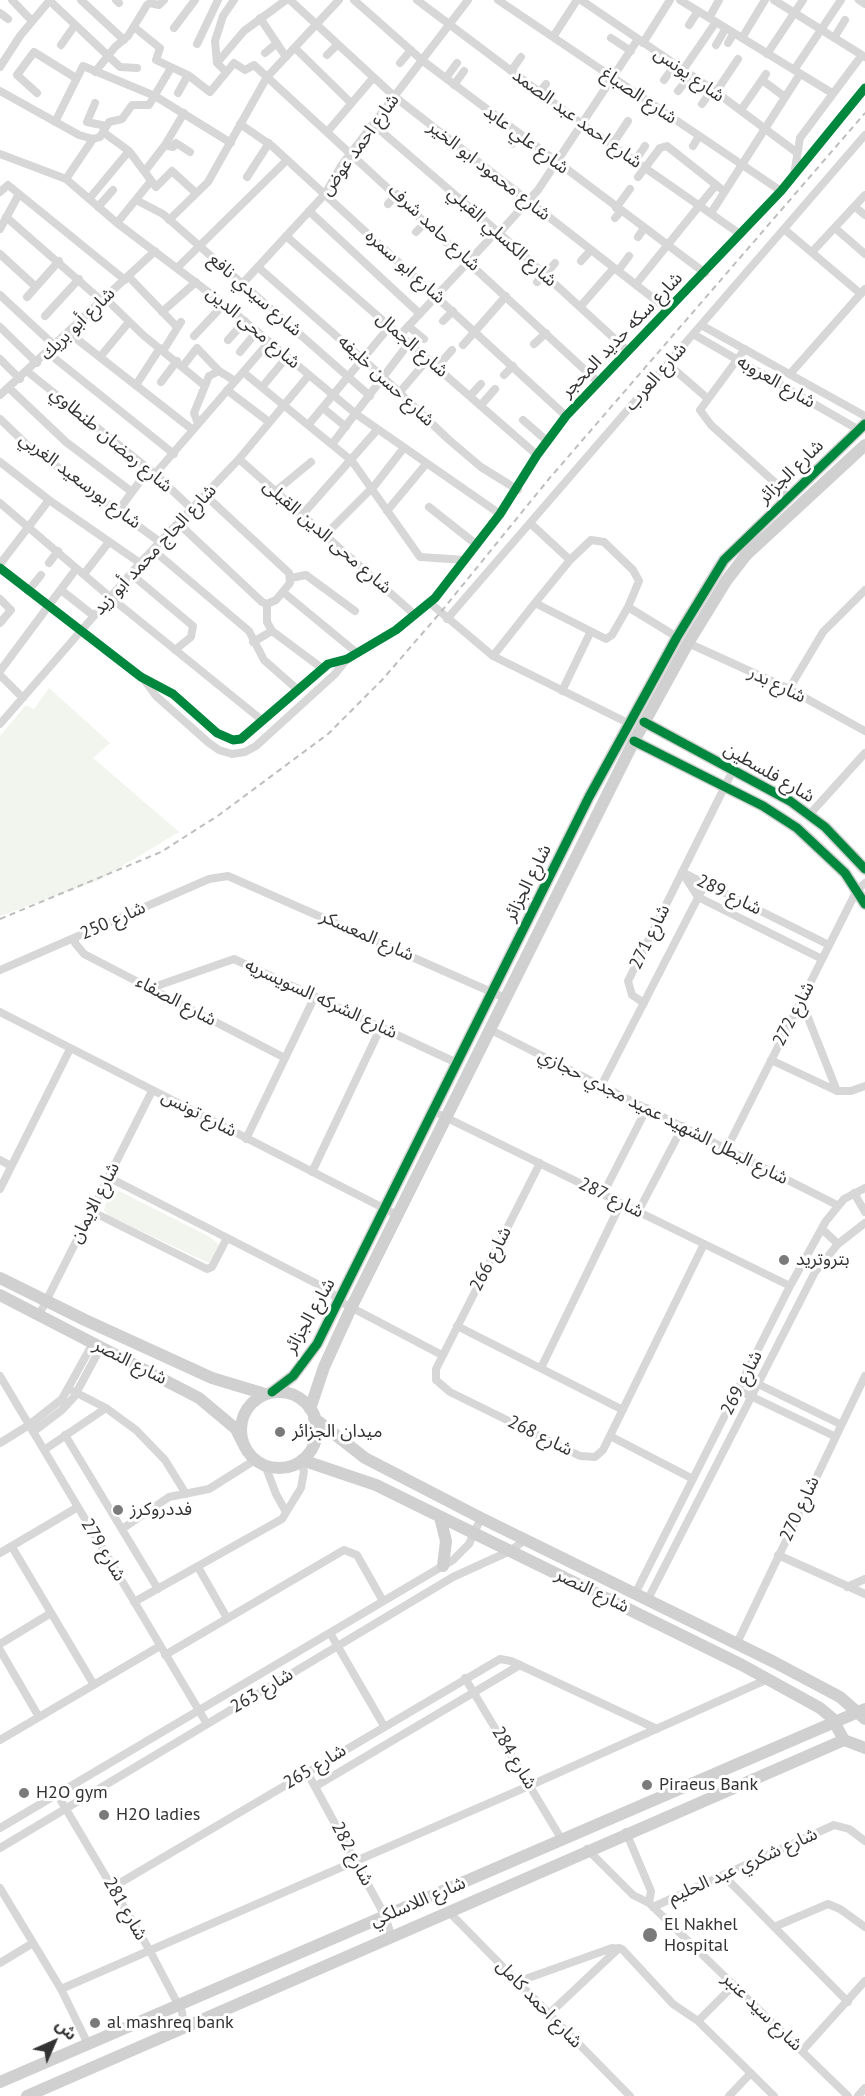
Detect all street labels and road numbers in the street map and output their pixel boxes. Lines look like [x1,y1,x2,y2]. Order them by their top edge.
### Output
street label: شارع يونس [649,43,729,107]
street label: شارع الصباغ [597,63,681,129]
street label: شارع احمد عبد الصمد [508,65,646,173]
street label: شارع احمد عوض [316,90,404,200]
street label: شارع علي عابد [479,101,573,179]
street label: شارع محمود ابو الخير [423,116,555,226]
street label: شارع حامد شرف [384,180,484,276]
street label: شارع الكسلي القبلي [443,182,561,292]
street label: شارع ابو سمره [360,225,450,309]
street label: شارع سيدي نافع [204,249,306,341]
street label: شارع سكه حديد المحجر [557,268,687,402]
street label: شارع محى الدين [202,282,304,374]
street label: شارع أبو بريك [36,283,120,365]
street label: شارع الجمال [372,308,452,382]
street label: شارع حسن خليفه [333,331,439,431]
street label: شارع العرب [621,339,691,415]
street label: شارع العروبه [733,351,819,413]
street label: شارع رمضان طنطاوي [46,383,176,497]
street label: شارع بورسعيد الغربي [15,428,145,534]
street label: شارع الجزائر [754,435,828,509]
street label: شارع محى الدين القبلى [258,475,396,599]
street label: شارع الحاج محمد أبو زيد [89,480,221,620]
street label: شارع بدر [745,662,809,708]
street label: شارع فلسطين [720,738,818,808]
street label: شارع الجزائر [499,841,557,925]
street label: شارع 289 [693,870,765,920]
street label: شارع 250 [77,897,149,945]
street label: شارع 271 [625,901,675,973]
street label: شارع المعسكر [317,906,417,966]
street label: شارع الشركه السويسريه [241,954,401,1044]
street label: شارع الصفاء [132,971,220,1031]
street label: شارع 272 [769,978,819,1050]
street label: شارع البطل الشهيد عميد مجدي حجازي [535,1044,791,1190]
street label: شارع تونس [158,1086,240,1142]
street label: شارع الايمان [65,1159,125,1247]
street label: شارع 287 [575,1173,647,1223]
street label: شارع 266 [466,1223,516,1295]
street label: شارع الجزائر [280,1275,340,1357]
street label: شارع النصر [90,1334,170,1390]
street label: شارع 269 [717,1347,767,1419]
street label: شارع 268 [504,1411,576,1461]
street label: شارع 270 [776,1473,824,1545]
street label: شارع 279 [76,1515,130,1585]
street label: شارع النصر [552,1564,632,1618]
street label: شارع 263 [227,1664,297,1718]
street label: شارع 284 [487,1723,541,1793]
street label: شارع 265 [280,1740,350,1794]
street label: شارع 282 [326,1818,378,1890]
street label: شارع شكري عبد الحليم [665,1823,821,1909]
street label: شارع اللاسلكي [367,1872,469,1932]
street label: شارع 281 [98,1874,152,1944]
street label: شارع احمد كامل [491,1955,587,2053]
street label: شارع سيد عنبر [717,1968,807,2056]

